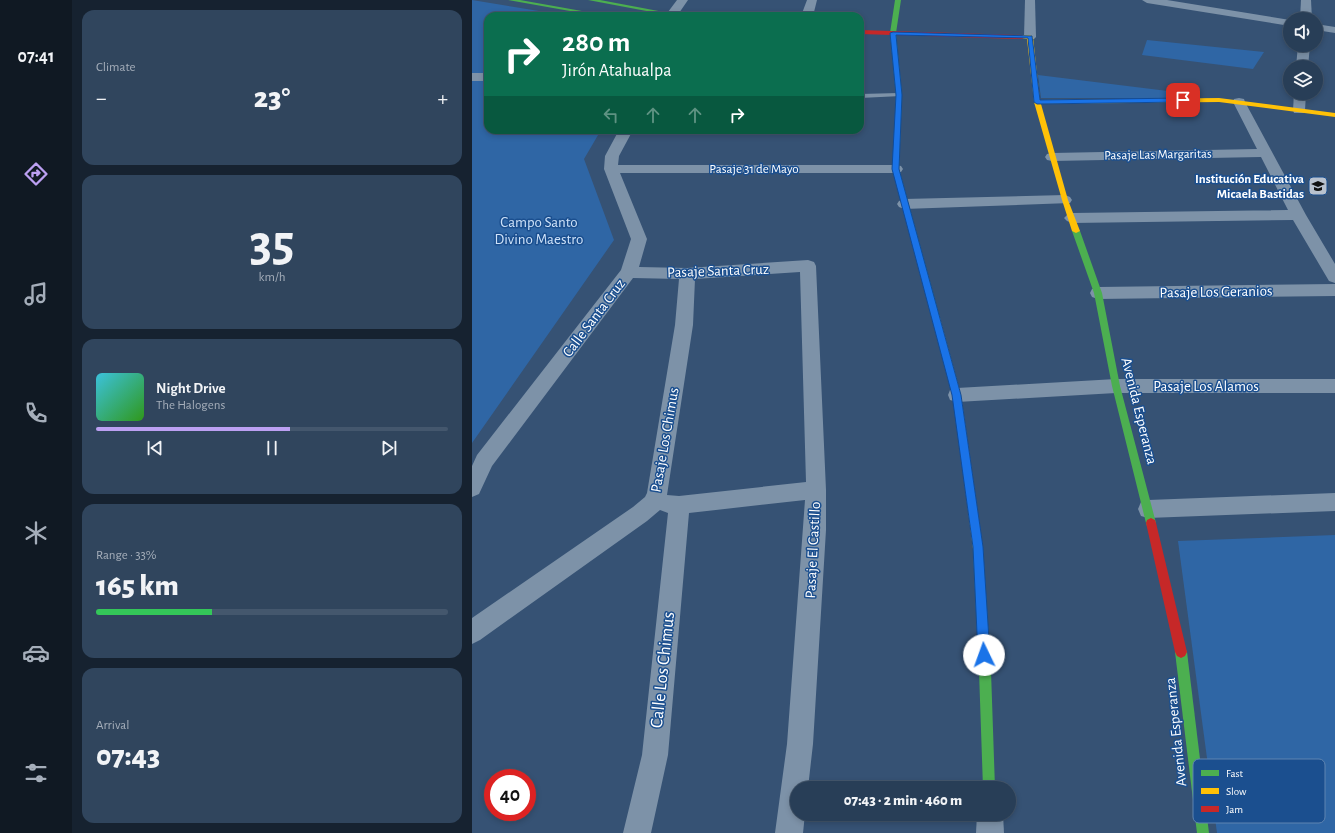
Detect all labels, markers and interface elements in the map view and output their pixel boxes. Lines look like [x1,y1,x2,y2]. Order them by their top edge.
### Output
map controls [1283,12,1323,100]
button: sound [1283,12,1323,52]
icon: right [496,28,548,80]
text: 280 m [562,29,630,57]
text: 07:41 [18,48,54,66]
button: layers [1283,60,1323,100]
text: Climate [96,61,135,74]
text: Jirón Atahualpa [562,62,672,80]
text: 23° [254,83,290,113]
pin [1166,83,1200,117]
text: − [96,87,107,109]
text: + [437,87,448,109]
icon: arrive [1172,89,1194,111]
icon: left [600,104,622,126]
icon: ahead [642,104,664,126]
icon: ahead [684,104,706,126]
icon: right [726,104,748,126]
street label: Pasaje Las Margaritas [1104,148,1212,162]
icon: directions [22,160,50,188]
street label: Pasaje 31 de Mayo [709,163,799,176]
place label: Institución Educativa Micaela Bastidas [1195,173,1304,201]
school or university icon: Institución Educativa Micaela Bastidas [1307,175,1329,197]
park label: Campo Santo Divino Maestro [495,215,583,247]
text: 35 [250,218,294,270]
street label: Pasaje Santa Cruz [667,262,769,280]
text: km/h [259,271,285,284]
street label: Calle Santa Cruz [560,276,628,360]
icon: music [22,280,50,308]
street label: Pasaje Los Geranios [1159,284,1273,300]
street label: Avenida Esperanza [1118,356,1160,466]
street label: Pasaje Los Alamos [1153,379,1259,394]
text: Night Drive [156,381,226,396]
street label: Pasaje Los Chimus [648,386,682,494]
icon: phone [22,399,50,427]
text: The Halogens [156,399,225,412]
icon: previous [144,437,166,459]
icon: pause [261,437,283,459]
icon: next [378,437,400,459]
street label: Pasaje El Castillo [803,501,823,599]
icon: climate [22,519,50,547]
text: Range · 33% [96,549,157,562]
text: 165 km [96,571,179,601]
street label: Calle Los Chimus [648,611,678,729]
position arrow [963,634,1005,676]
icon: car [22,639,50,667]
street label: Avenida Esperanza [1163,677,1189,787]
text: Arrival [96,719,129,732]
text: 07:43 [96,741,160,771]
icon: filters [22,759,50,787]
legend [1193,759,1325,823]
text: Fast [1226,768,1244,779]
speed limit sign: 40 [484,769,536,821]
text: Slow [1226,786,1247,797]
text: 07:43 · 2 min · 460 m [844,793,962,808]
text: Jam [1226,804,1243,815]

